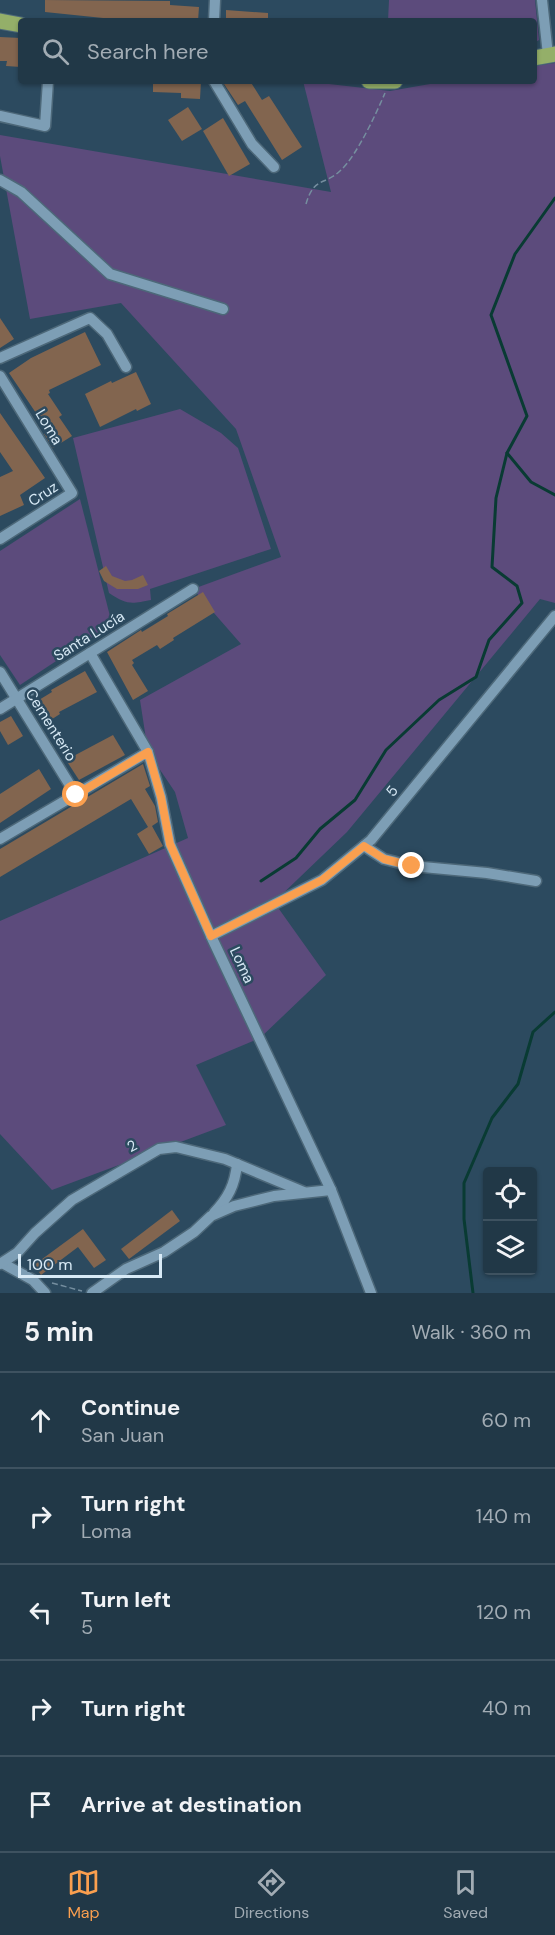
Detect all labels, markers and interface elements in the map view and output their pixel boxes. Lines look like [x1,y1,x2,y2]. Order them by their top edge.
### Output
search box [18,18,537,84]
icon: search [39,35,72,68]
text: Search here [87,37,208,66]
street label: Loma [31,406,67,448]
street label: Cruz [24,477,62,511]
street label: Santa Lucía [50,606,128,666]
street label: Cementerio [21,685,81,765]
route start [62,781,88,807]
street label: 5 [381,781,403,801]
route end [398,852,424,878]
street label: Loma [225,944,259,986]
street label: 2 [123,1135,141,1157]
map controls [483,1167,537,1275]
button: locate [483,1167,537,1221]
button: layers [483,1221,537,1275]
scale bar [18,1251,162,1278]
text: 100 m [27,1254,72,1275]
text: 5 min [24,1315,94,1349]
text: Walk · 360 m [411,1319,531,1345]
text: Continue [81,1393,180,1422]
icon: ahead [24,1404,57,1437]
text: 60 m [482,1407,531,1433]
text: San Juan [81,1422,164,1448]
text: Turn right [81,1489,186,1518]
icon: right [24,1500,57,1533]
text: 140 m [476,1503,531,1529]
text: Loma [81,1518,132,1544]
text: Turn left [81,1585,171,1614]
icon: left [24,1596,57,1629]
text: 120 m [477,1599,531,1625]
text: 5 [81,1614,93,1640]
icon: right [24,1692,57,1725]
text: Turn right [81,1694,186,1723]
text: 40 m [482,1695,531,1721]
icon: arrive [24,1788,57,1821]
text: Arrive at destination [81,1790,302,1819]
tab: Map [67,1866,100,1923]
tab: Directions [234,1866,309,1923]
tab: Saved [443,1866,488,1923]

